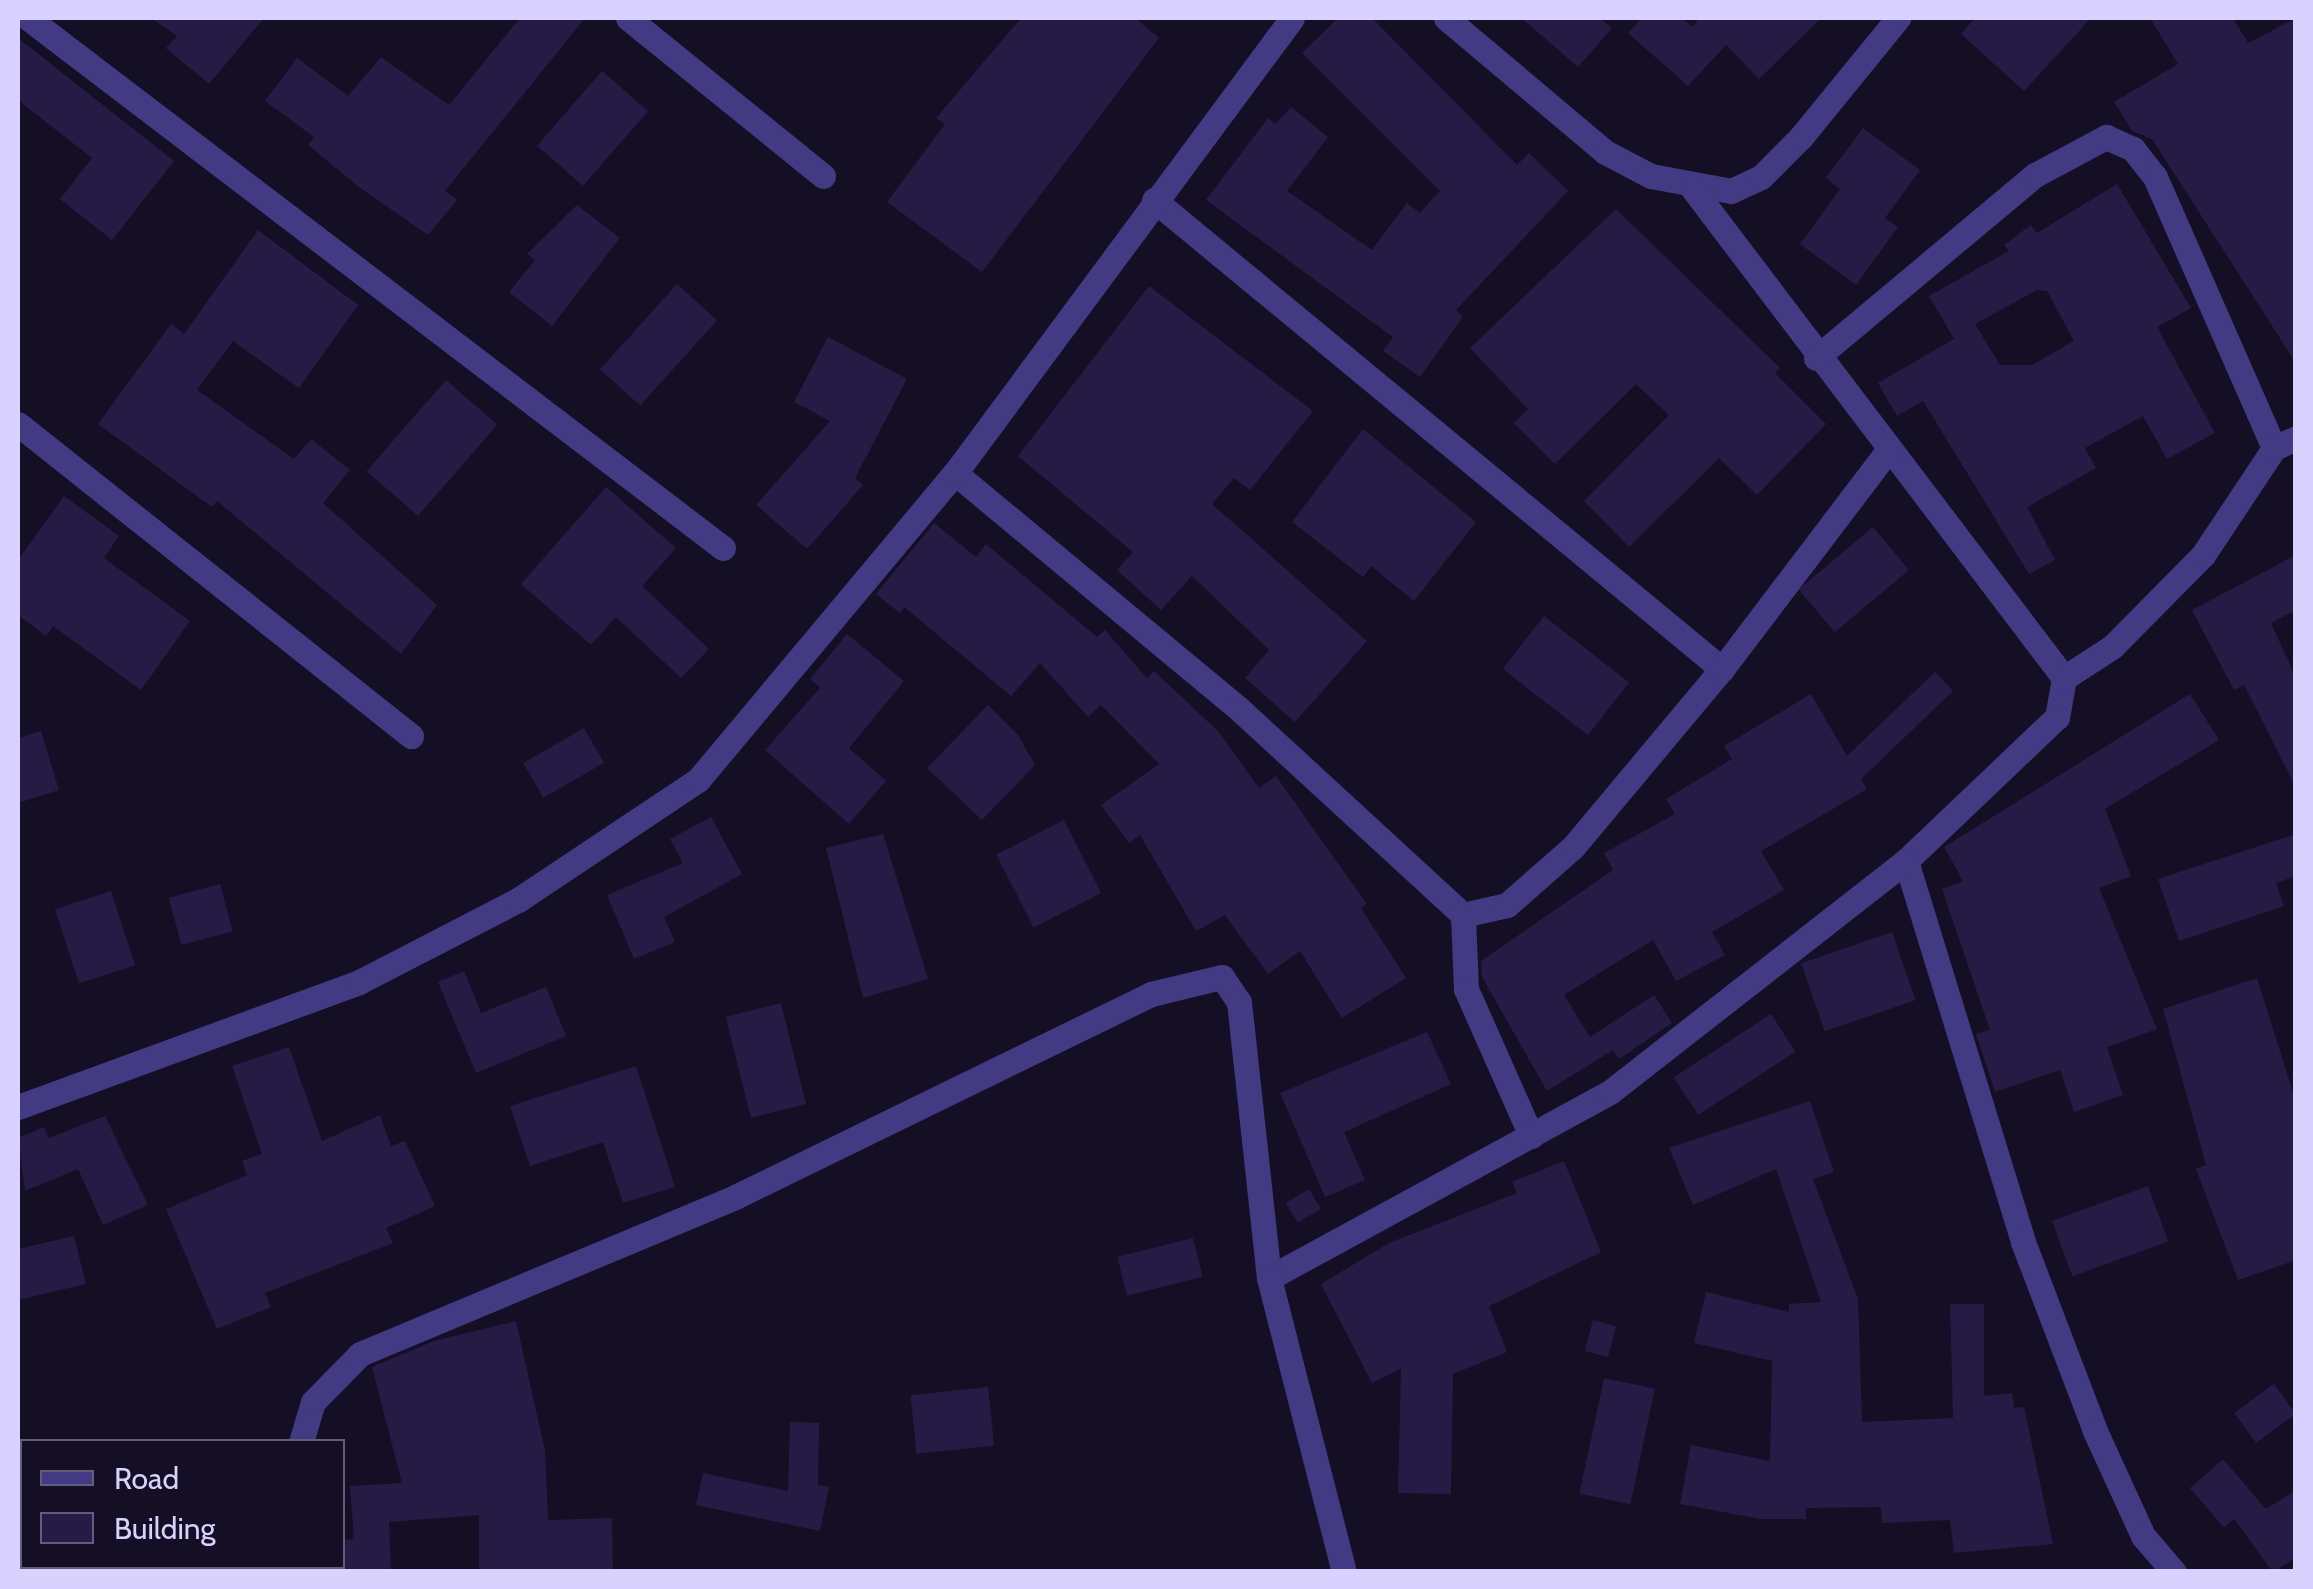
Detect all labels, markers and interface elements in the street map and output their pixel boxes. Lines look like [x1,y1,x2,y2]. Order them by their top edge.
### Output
legend [20,1439,345,1569]
text: Road [114,1460,179,1497]
text: Building [114,1510,216,1547]

